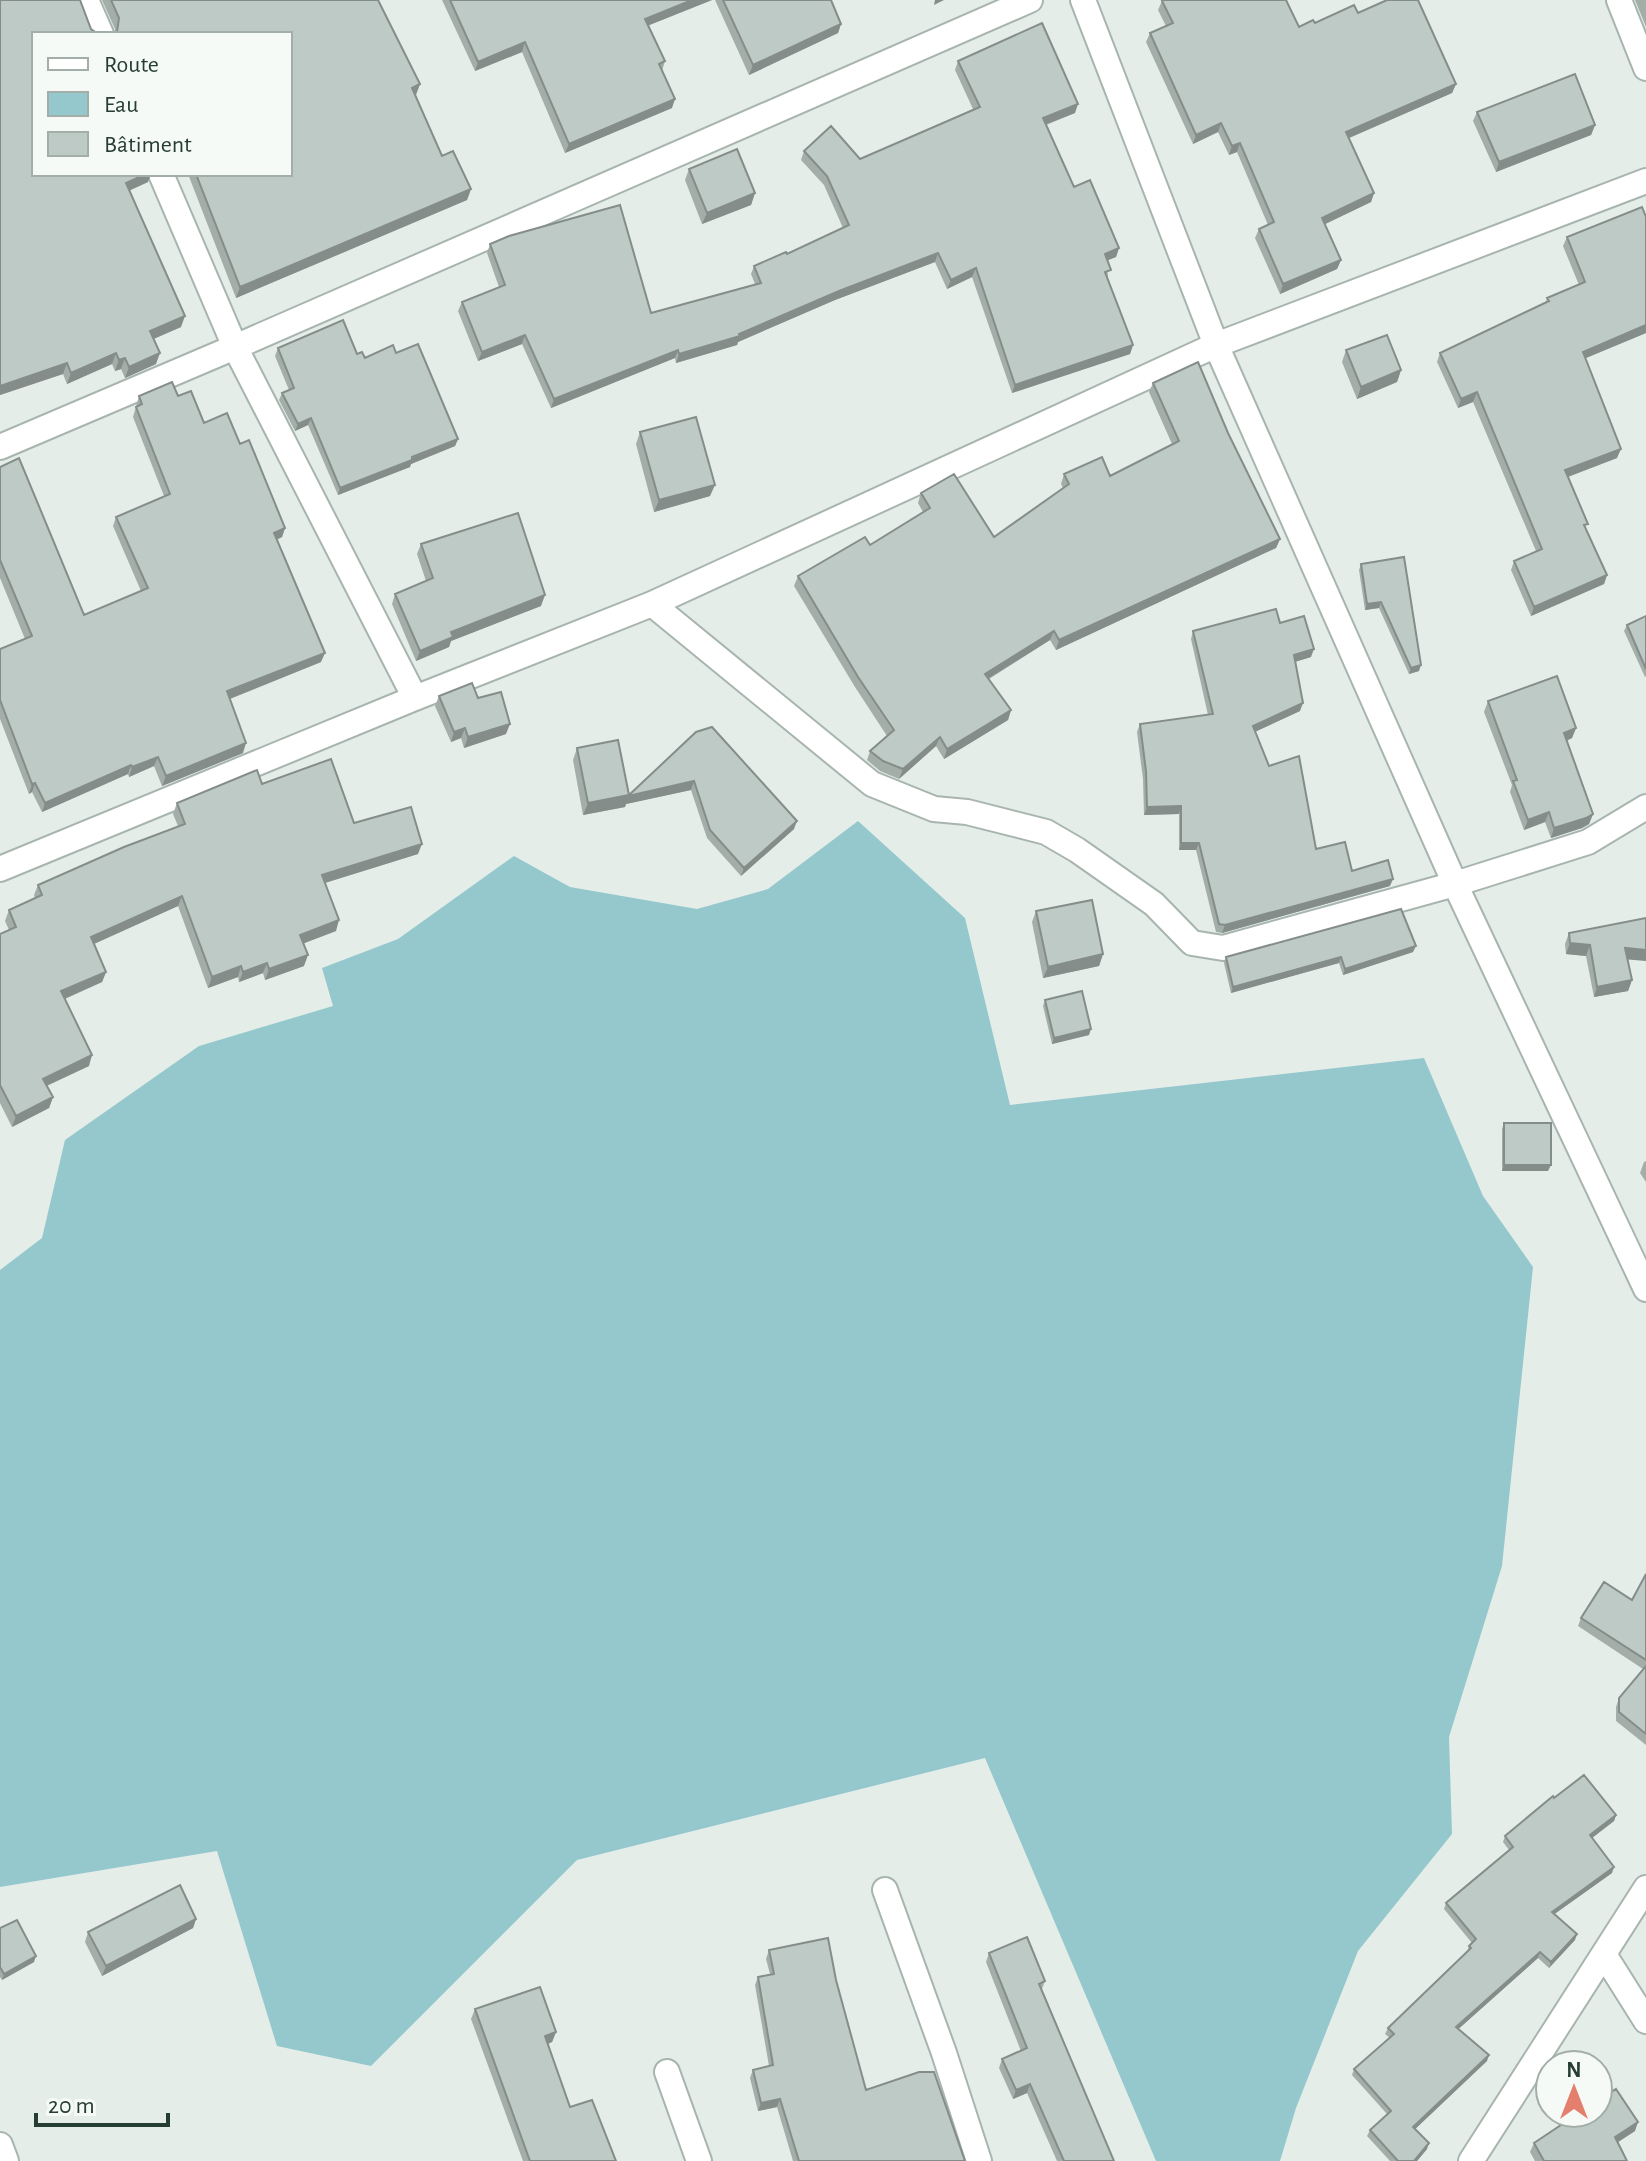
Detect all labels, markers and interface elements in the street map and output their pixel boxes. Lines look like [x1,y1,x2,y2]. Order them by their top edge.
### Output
legend [32,32,292,176]
text: Route [104,53,159,77]
text: Eau [104,93,138,117]
text: Bâtiment [104,133,192,157]
north arrow [1534,2049,1614,2129]
text: N [1566,2059,1582,2081]
scale bar [36,2077,168,2127]
text: 20 m [48,2094,95,2118]

